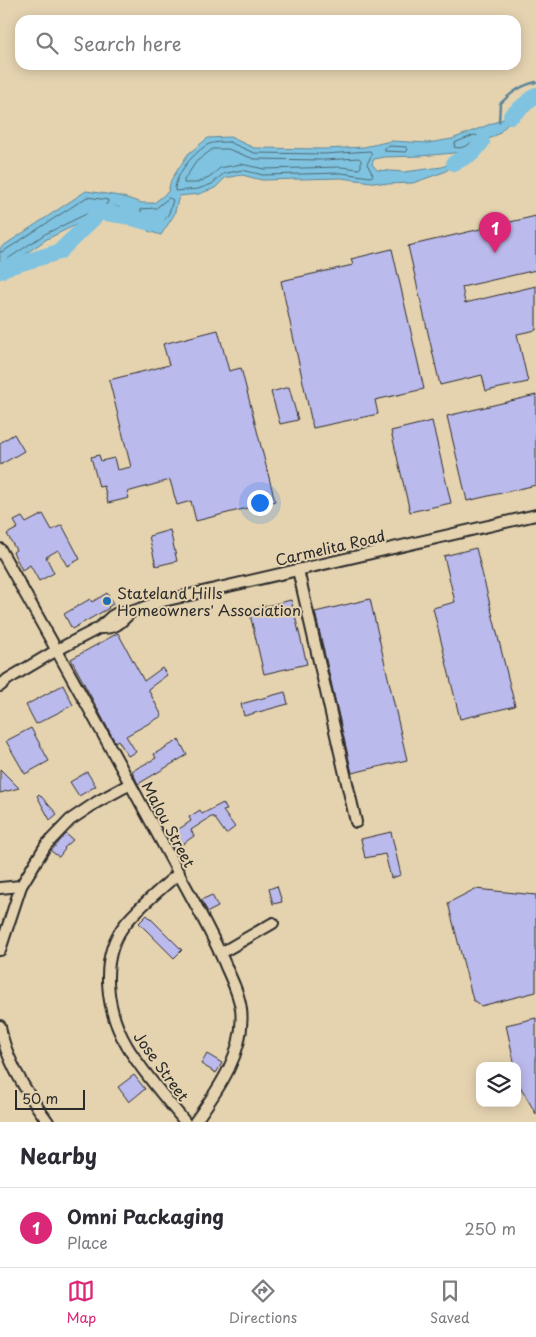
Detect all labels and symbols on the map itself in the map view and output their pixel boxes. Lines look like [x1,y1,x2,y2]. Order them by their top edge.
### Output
pin: 1 [479,212,511,253]
your location [247,490,273,516]
street label: Carmelita Road [273,523,387,571]
place label: Stateland Hills Homeowners' Association [117,581,301,621]
marker: Stateland Hills Homeowners' Association [101,595,113,607]
street label: Malou Street [137,777,201,871]
street label: Jose Street [129,1026,195,1106]
scale bar [15,1087,85,1110]

